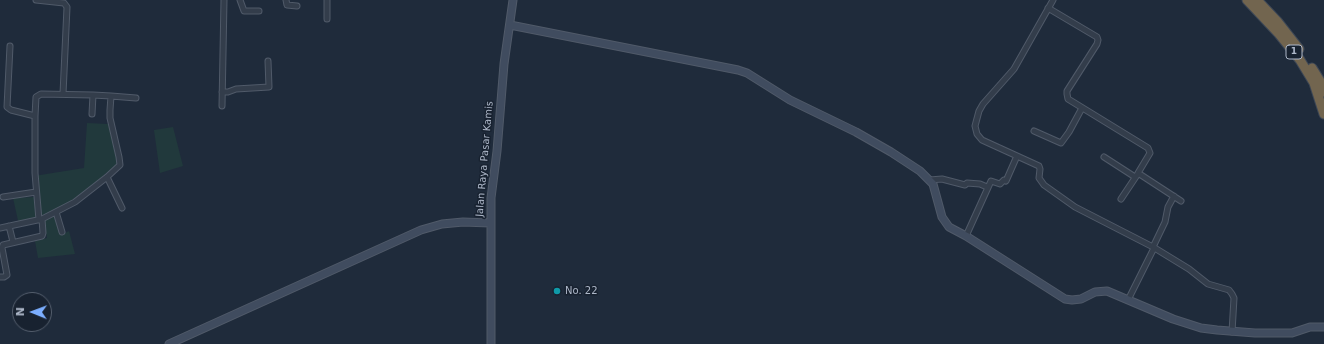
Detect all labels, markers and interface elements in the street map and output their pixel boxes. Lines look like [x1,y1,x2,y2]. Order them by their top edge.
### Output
road number: 1 [1286,45,1302,59]
street label: Jalan Raya Pasar Kamis [474,101,496,217]
place label: No. 22 [565,285,598,297]
marker: No. 22 [552,286,562,296]
north arrow [12,292,52,332]
text: N [14,307,27,317]

